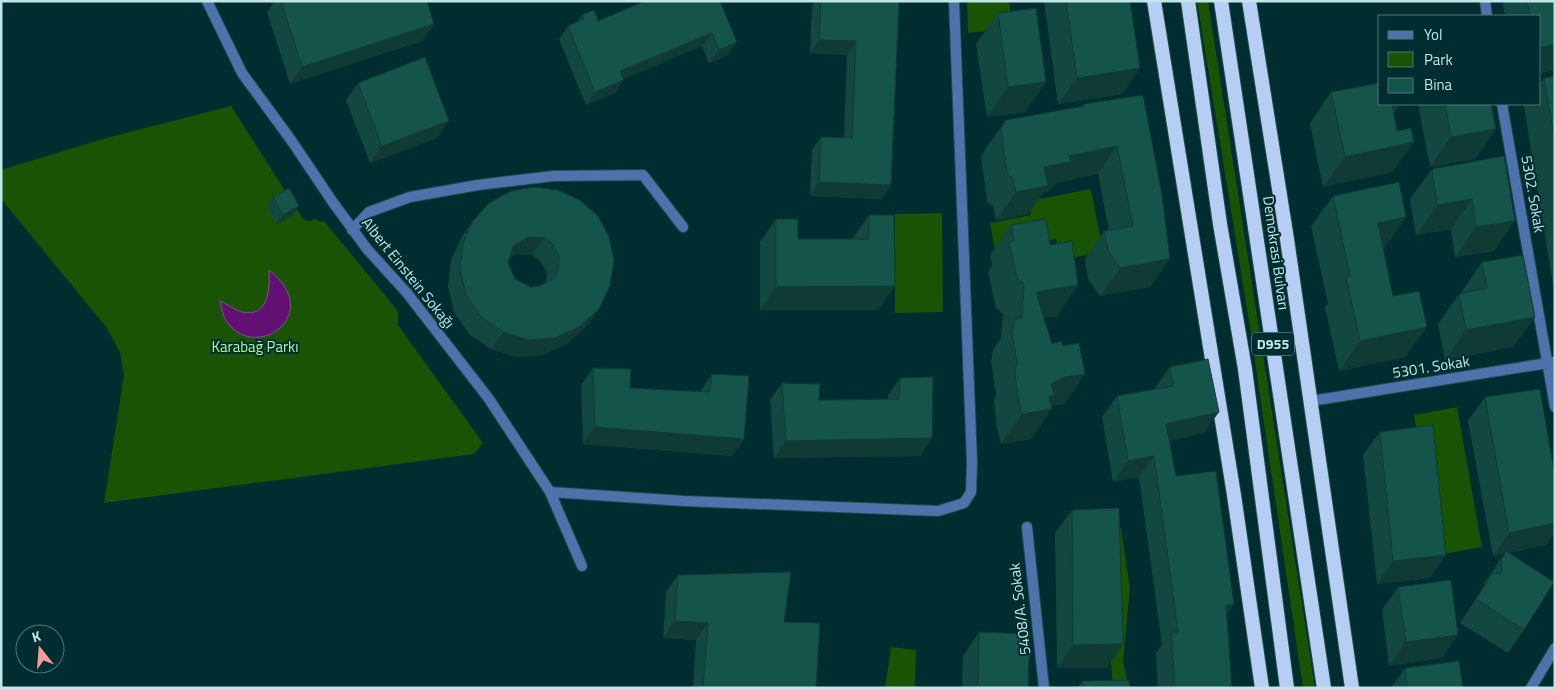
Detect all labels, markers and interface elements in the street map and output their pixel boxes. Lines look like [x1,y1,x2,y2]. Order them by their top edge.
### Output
legend [1378,15,1541,105]
text: Yol [1424,23,1442,46]
text: Park [1424,48,1453,71]
text: Bina [1424,73,1453,96]
street label: 5302. Sokak [1515,153,1552,234]
street label: Demokrasi Bulvarı [1257,194,1296,311]
street label: Albert Einstein Sokağı [356,212,461,333]
road number: D955 [1252,332,1294,356]
park label: Karabağ Parkı [211,335,299,358]
street label: 5301. Sokak [1391,349,1471,384]
street label: 5408/A. Sokak [1002,562,1037,656]
north arrow [15,624,65,674]
text: K [29,625,44,647]

